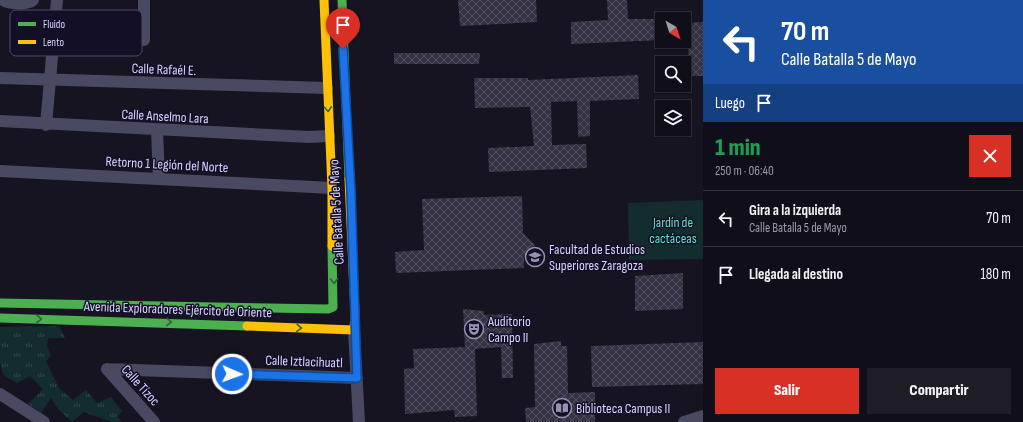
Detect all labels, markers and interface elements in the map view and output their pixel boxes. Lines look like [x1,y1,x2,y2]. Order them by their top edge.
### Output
pin [326,8,360,49]
legend [10,10,142,56]
north arrow [655,12,691,48]
map controls [655,12,691,136]
icon: arrive [332,14,354,36]
text: 70 m [781,15,829,48]
icon: left [715,16,767,68]
text: Fluido [43,18,65,31]
text: Lento [43,36,64,49]
text: Calle Batalla 5 de Mayo [781,49,916,70]
button: search [655,56,691,92]
street label: Calle Rafaél E. [131,60,197,79]
icon: arrive [753,92,775,114]
text: Luego [715,94,745,113]
button: layers [655,100,691,136]
street label: Calle Anselmo Lara [121,106,209,127]
one-way arrow [324,106,332,112]
text: 1 min [715,133,761,162]
button: close [969,135,1011,177]
street label: Retorno 1 Legión del Norte [105,153,229,176]
street label: Calle Batalla 5 de Mayo [325,159,348,265]
text: 250 m · 06:40 [715,163,774,179]
text: Gira a la izquierda [749,201,841,220]
icon: left [715,208,737,230]
text: 70 m [986,209,1011,228]
park label: Jardín de cactáceas [649,214,697,247]
text: Calle Batalla 5 de Mayo [749,220,847,236]
place label: Facultad de Estudios Superiores Zaragoza [549,241,645,274]
school or university icon: Facultad de Estudios Superiores Zaragoza [524,246,546,268]
icon: arrive [715,264,737,286]
text: Llegada al destino [749,265,843,284]
text: 180 m [980,265,1011,284]
one-way arrow [330,278,338,284]
street label: Avenida Exploradores Ejército de Oriente [83,298,272,321]
place label: Auditorio Campo II [487,313,531,346]
one-way arrow [36,315,42,323]
one-way arrow [166,318,172,327]
theatre icon: Auditorio Campo II [463,318,485,340]
one-way arrow [296,323,302,332]
street label: Calle Iztlacihuatl [265,352,343,371]
position arrow [211,353,253,395]
street label: Calle Tízoc [118,361,164,409]
button: Salir [715,368,859,414]
button: Compartir [867,368,1011,414]
library icon: Biblioteca Campus II [551,397,573,419]
place label: Biblioteca Campus II [576,400,670,417]

